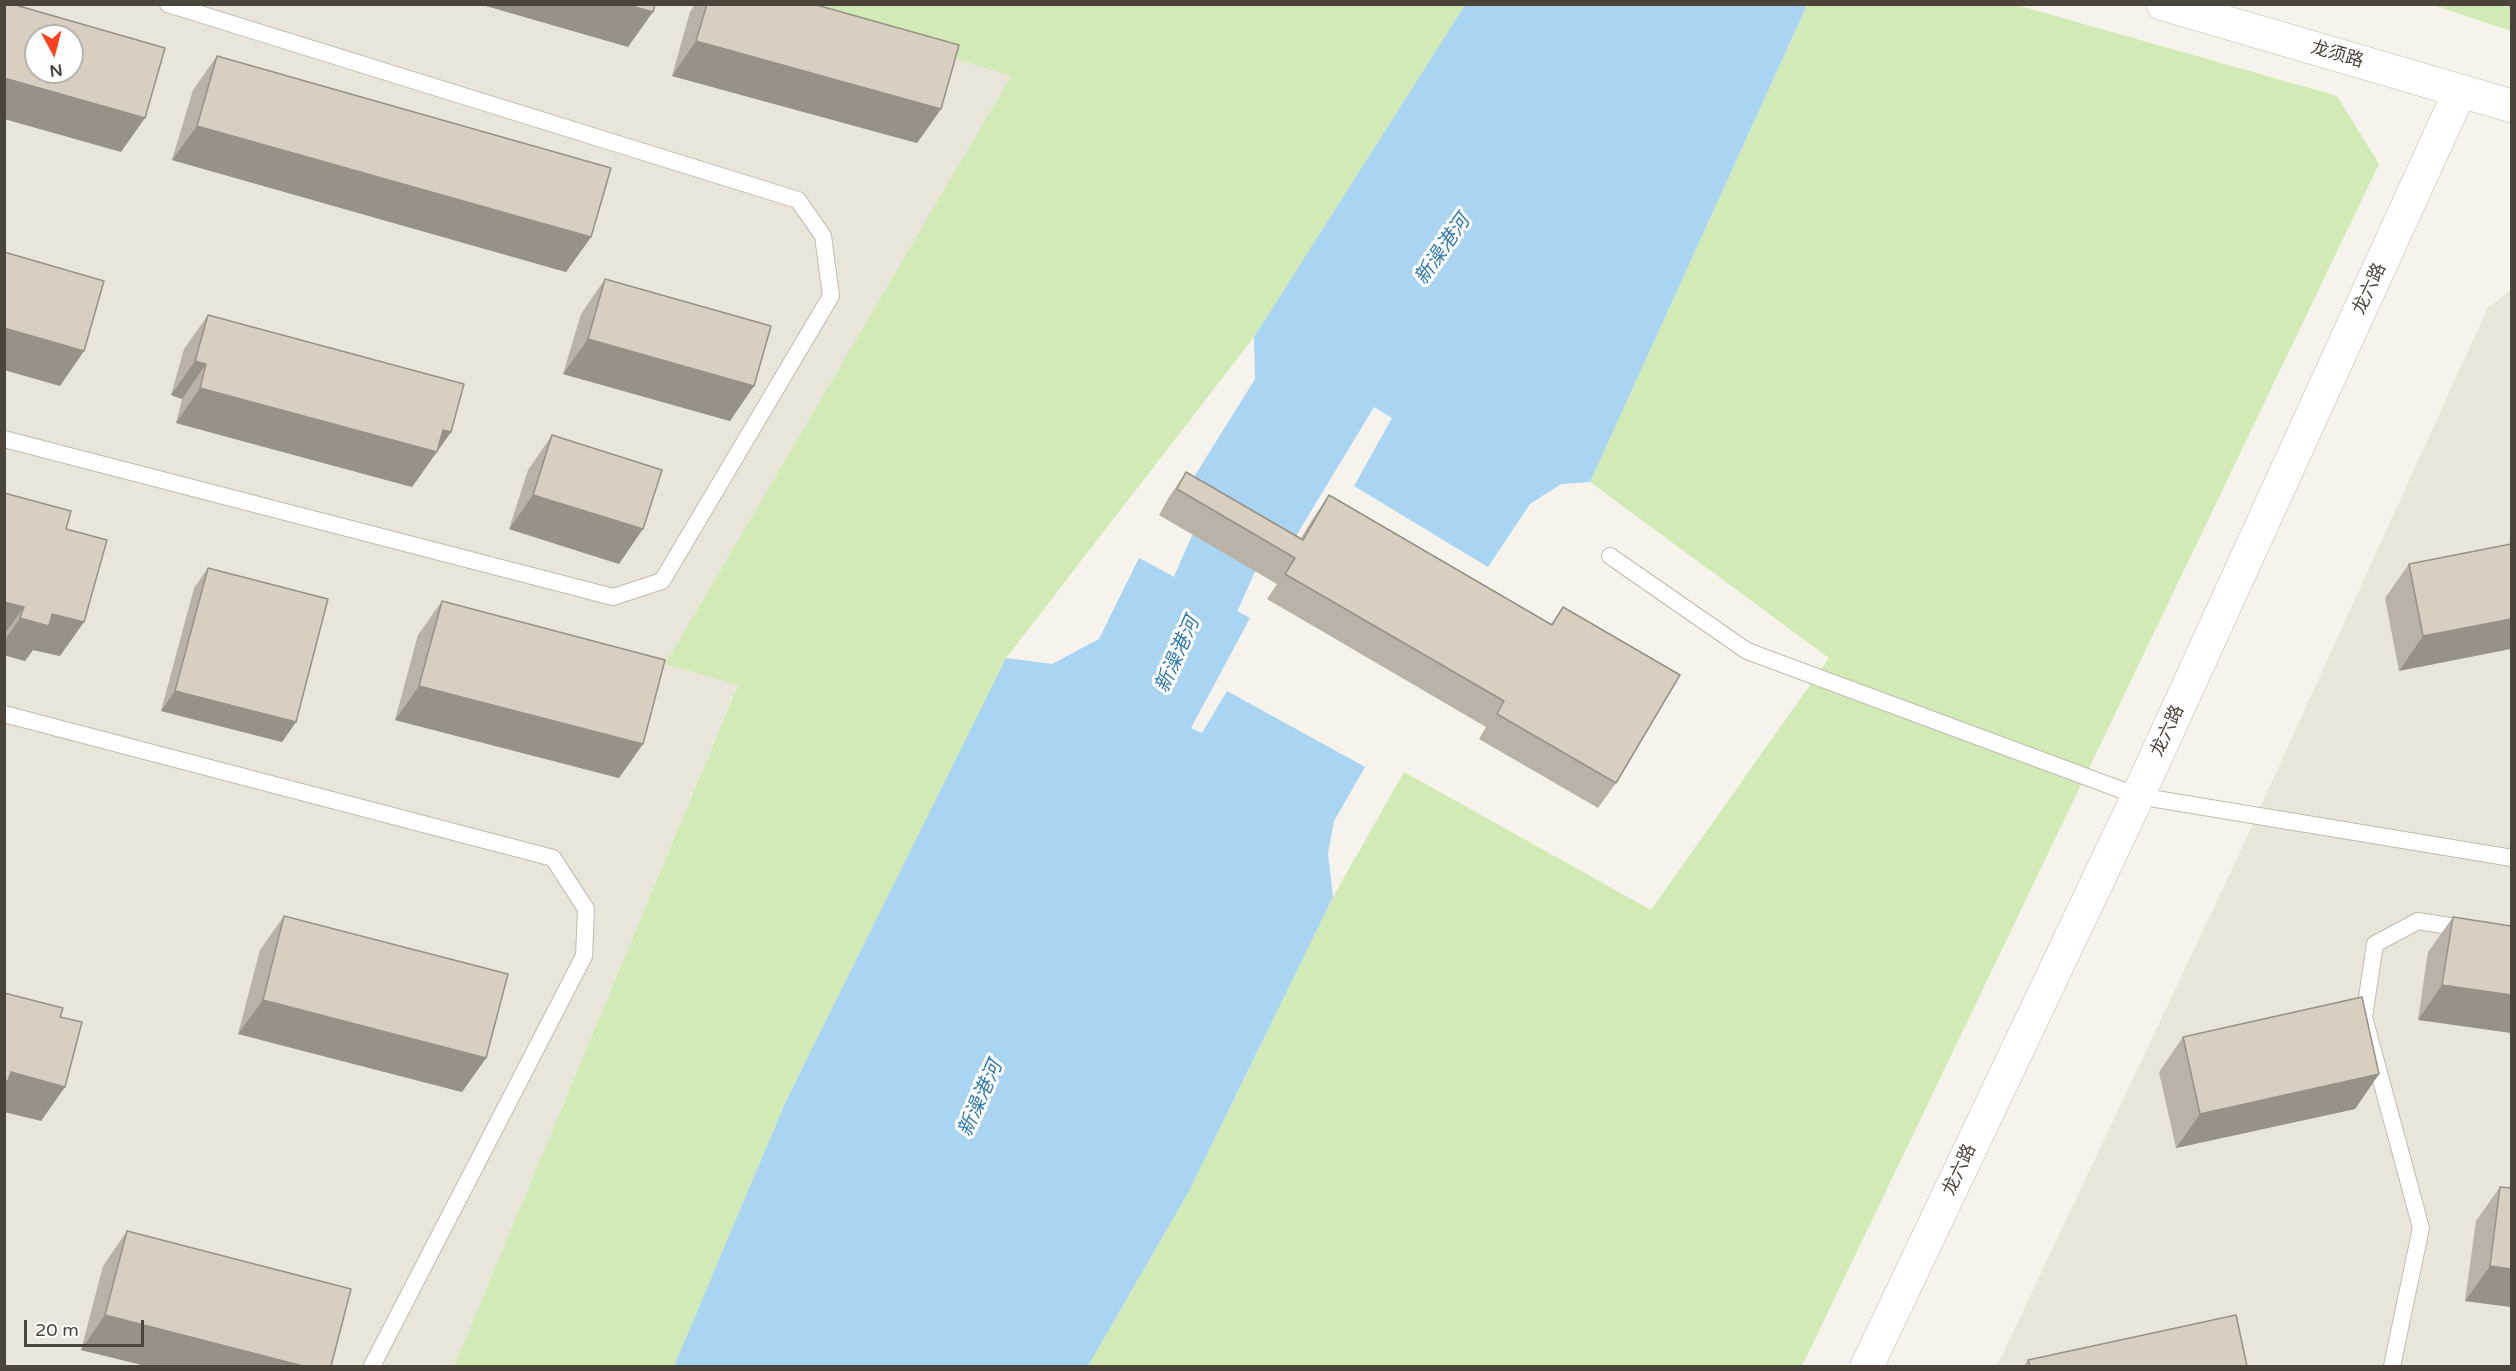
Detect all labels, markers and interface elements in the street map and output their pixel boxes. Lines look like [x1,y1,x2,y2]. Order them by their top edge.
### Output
north arrow [24,24,84,84]
street label: 龙须路 [2308,37,2366,73]
text: N [48,59,64,81]
water label: 新澡港河 [1410,210,1476,290]
street label: 龙六路 [2349,260,2391,318]
water label: 新澡港河 [1151,614,1205,696]
street label: 龙六路 [2147,702,2189,760]
water label: 新澡港河 [954,1058,1008,1140]
street label: 龙六路 [1939,1141,1981,1199]
scale bar [27,1308,147,1346]
text: 20 m [35,1319,79,1341]

